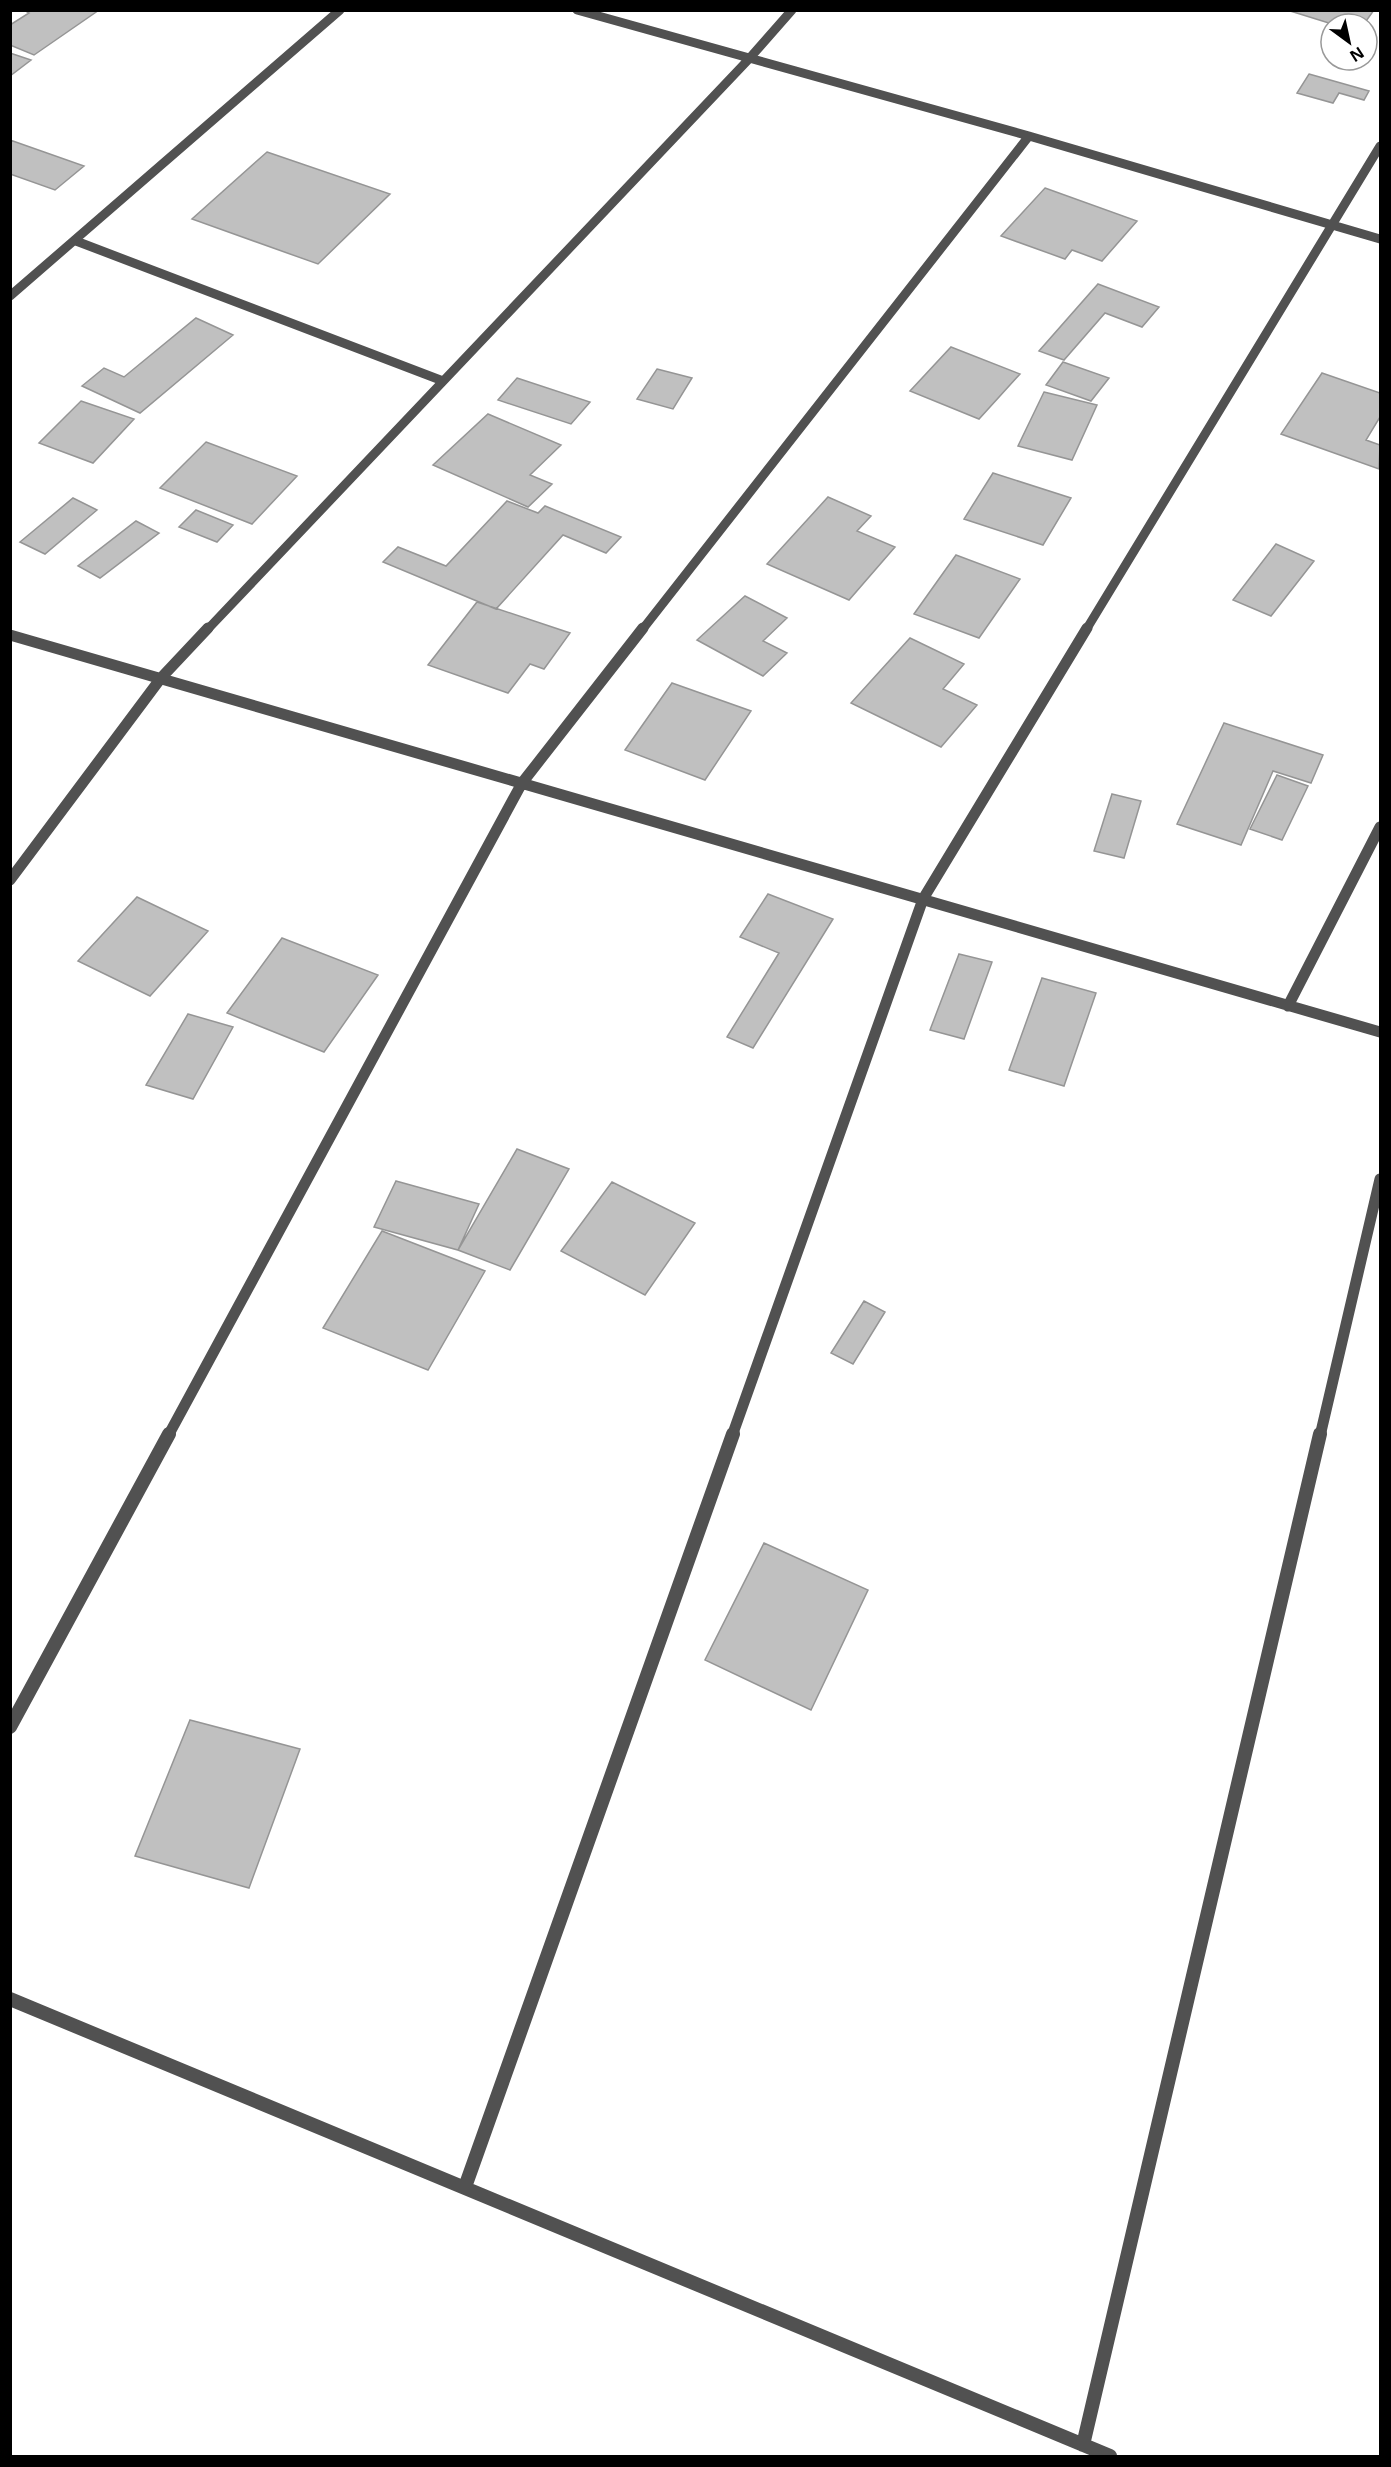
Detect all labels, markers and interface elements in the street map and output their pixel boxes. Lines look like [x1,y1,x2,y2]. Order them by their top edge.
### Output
north arrow [1319,12,1379,72]
text: N [1346,42,1369,67]

